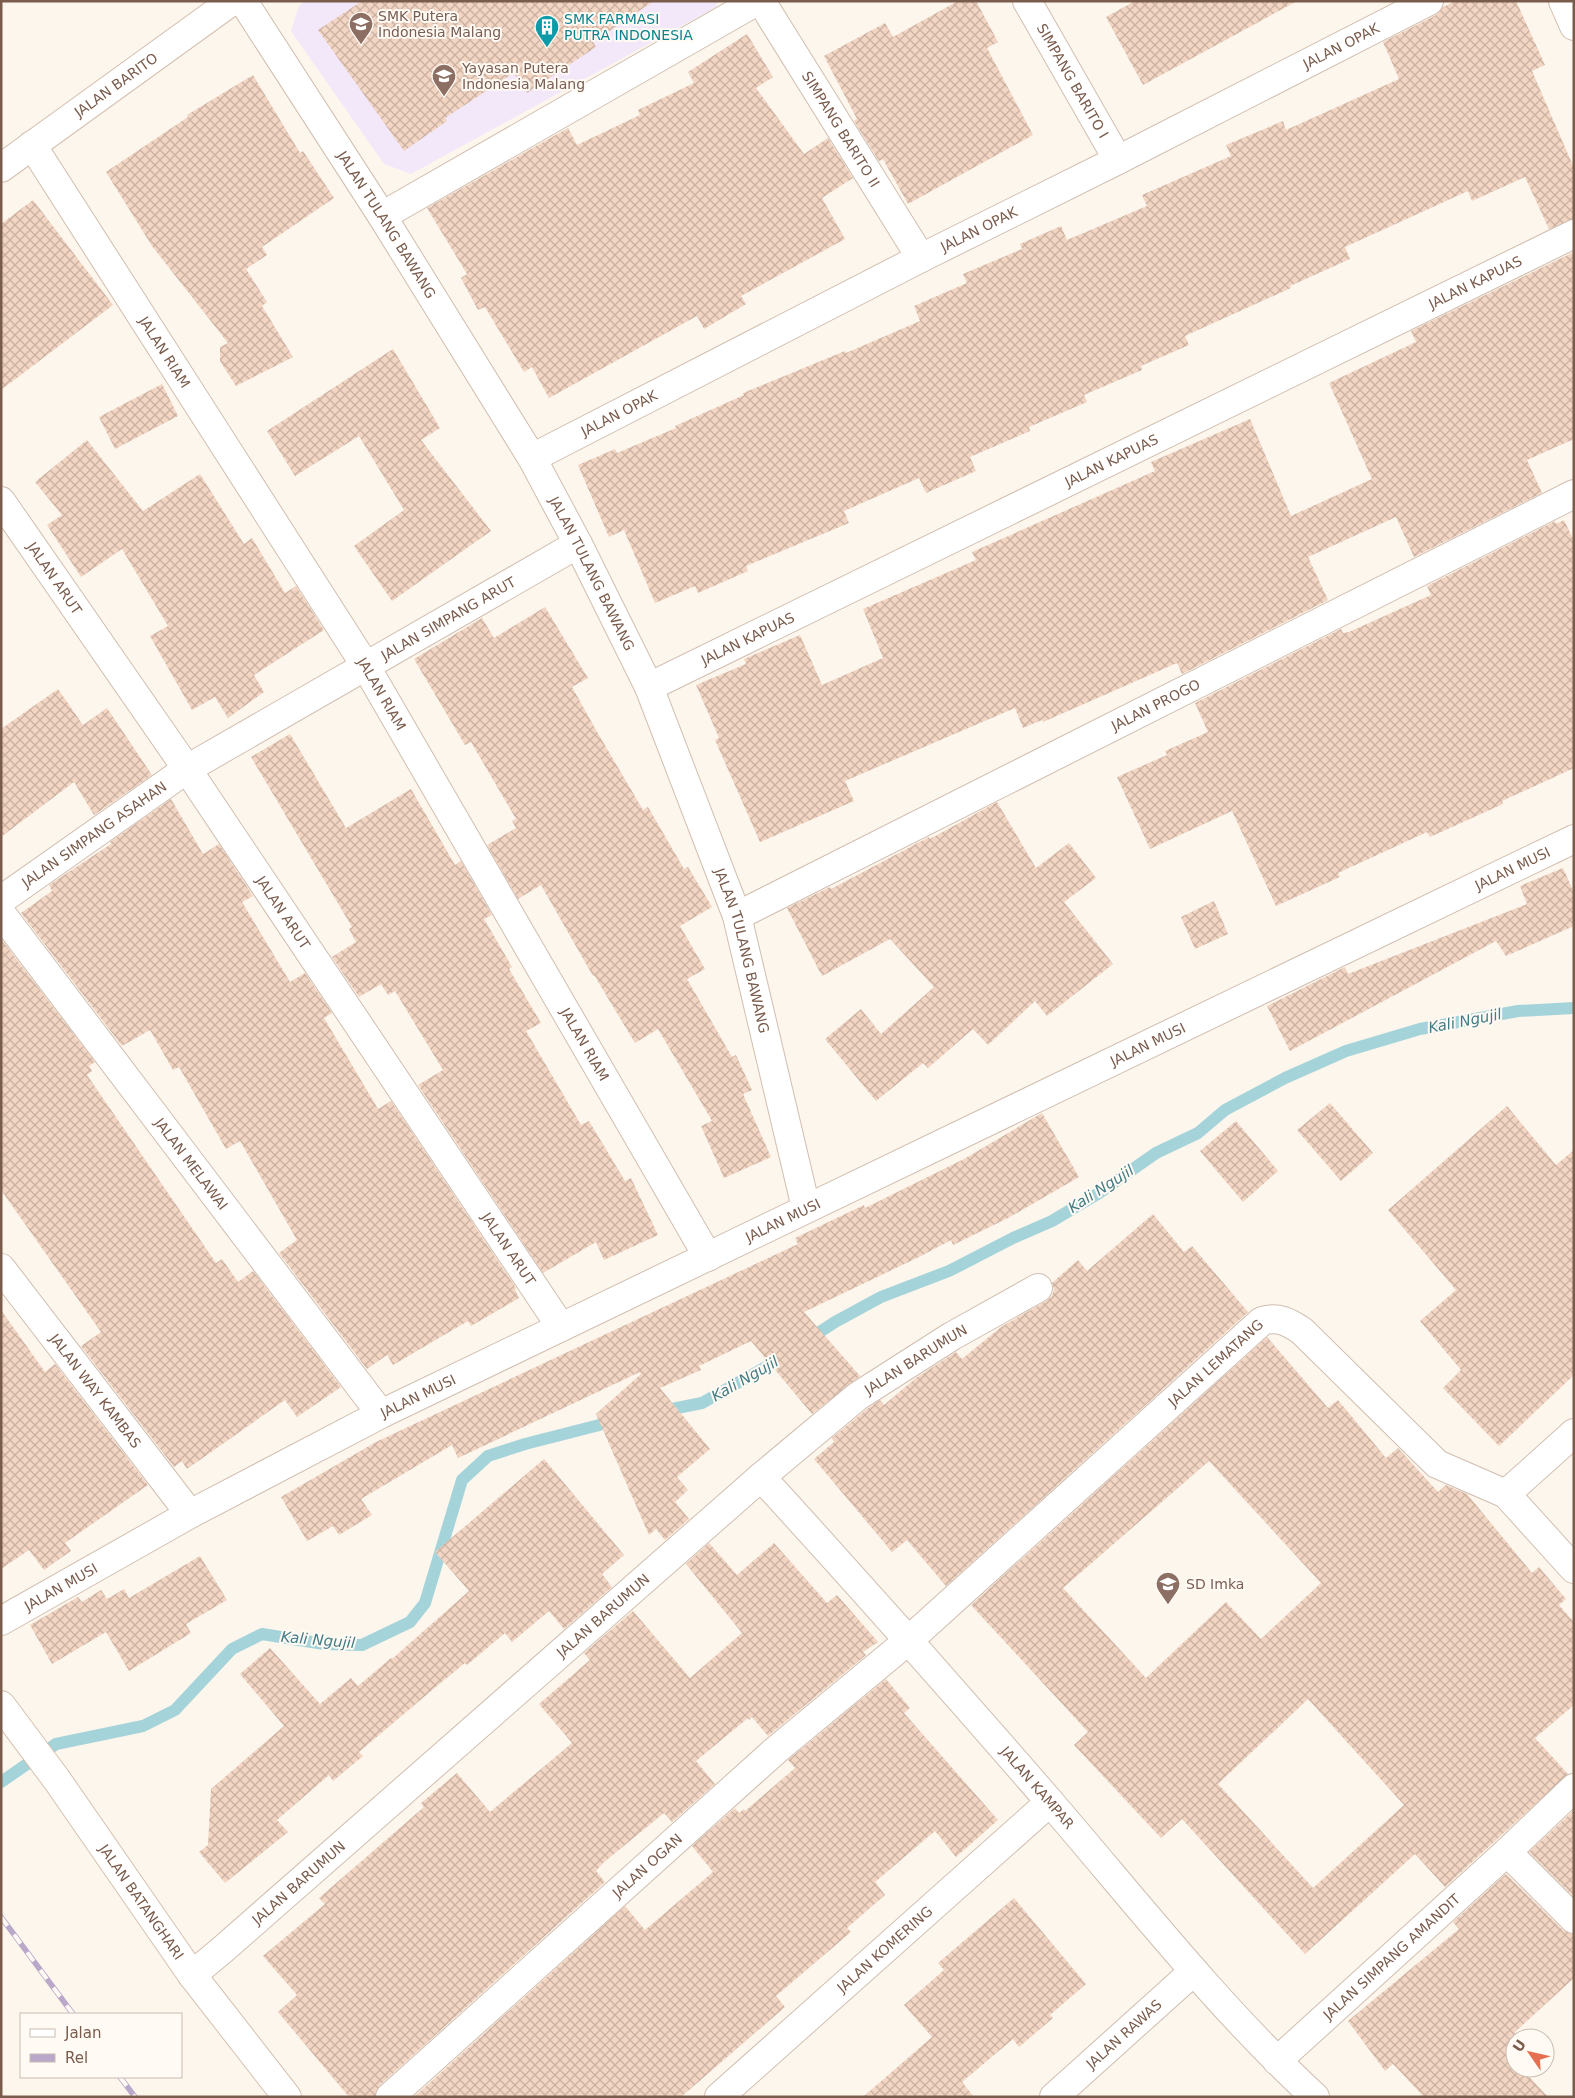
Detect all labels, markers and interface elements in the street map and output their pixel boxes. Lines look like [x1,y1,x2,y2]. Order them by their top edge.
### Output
place label: SMK Putera Indonesia Malang [378,8,501,40]
school or university icon: SMK Putera Indonesia Malang [348,11,374,45]
place label: SMK FARMASI PUTRA INDONESIA [564,11,693,43]
building icon: SMK FARMASI PUTRA INDONESIA [534,14,560,48]
street label: JALAN OPAK [1299,19,1383,73]
street label: SIMPANG BARITO I [1034,21,1112,141]
street label: JALAN BARITO [71,49,161,121]
place label: Yayasan Putera Indonesia Malang [461,60,585,92]
school or university icon: Yayasan Putera Indonesia Malang [431,63,457,97]
street label: SIMPANG BARITO II [799,68,883,190]
street label: JALAN TULANG BAWANG [334,147,439,301]
street label: JALAN OPAK [937,203,1020,255]
street label: JALAN KAPUAS [1425,253,1525,312]
street label: JALAN RIAM [135,313,193,391]
street label: JALAN OPAK [577,387,661,440]
street label: JALAN KAPUAS [1061,431,1161,491]
street label: JALAN TULANG BAWANG [546,493,638,653]
street label: JALAN ARUT [23,538,85,618]
street label: JALAN SIMPANG ARUT [377,573,519,664]
street label: JALAN KAPUAS [698,609,797,669]
street label: JALAN RIAM [354,654,409,733]
street label: JALAN PROGO [1108,676,1203,734]
street label: JALAN SIMPANG ASAHAN [18,778,170,891]
street label: JALAN MUSI [1472,844,1553,894]
street label: JALAN TULANG BAWANG [711,865,772,1035]
street label: JALAN ARUT [253,872,314,952]
street label: JALAN RIAM [557,1004,612,1084]
water label: Kali Ngujil [1427,1005,1504,1037]
street label: JALAN MUSI [1107,1020,1188,1070]
street label: JALAN MELAWAI [151,1114,231,1213]
water label: Kali Ngujil [1065,1161,1138,1217]
street label: JALAN MUSI [742,1195,823,1246]
street label: JALAN ARUT [478,1209,539,1289]
street label: JALAN LEMATANG [1164,1316,1266,1410]
street label: JALAN BARUMUN [861,1321,970,1398]
street label: JALAN WAY KAMBAS [46,1330,144,1451]
water label: Kali Ngujil [708,1352,782,1405]
street label: JALAN MUSI [377,1371,458,1421]
street label: JALAN MUSI [21,1560,100,1615]
street label: JALAN BARUMUN [553,1571,653,1661]
school or university icon: SD Imka [1155,1571,1181,1605]
place label: SD Imka [1186,1576,1244,1592]
water label: Kali Ngujil [280,1628,357,1652]
street label: JALAN KAMPAR [997,1743,1078,1832]
street label: JALAN OGAN [608,1830,685,1902]
street label: JALAN BARUMUN [248,1838,348,1928]
street label: JALAN BATANGHARI [95,1840,187,1963]
street label: JALAN SIMPANG AMANDIT [1319,1890,1464,2024]
street label: JALAN KOMERING [833,1903,935,1996]
street label: JALAN RAWAS [1082,1996,1165,2073]
legend [20,2013,182,2078]
text: Jalan [64,2024,101,2042]
north arrow [1505,2028,1555,2078]
text: U [1509,2037,1529,2055]
text: Rel [65,2049,88,2067]

